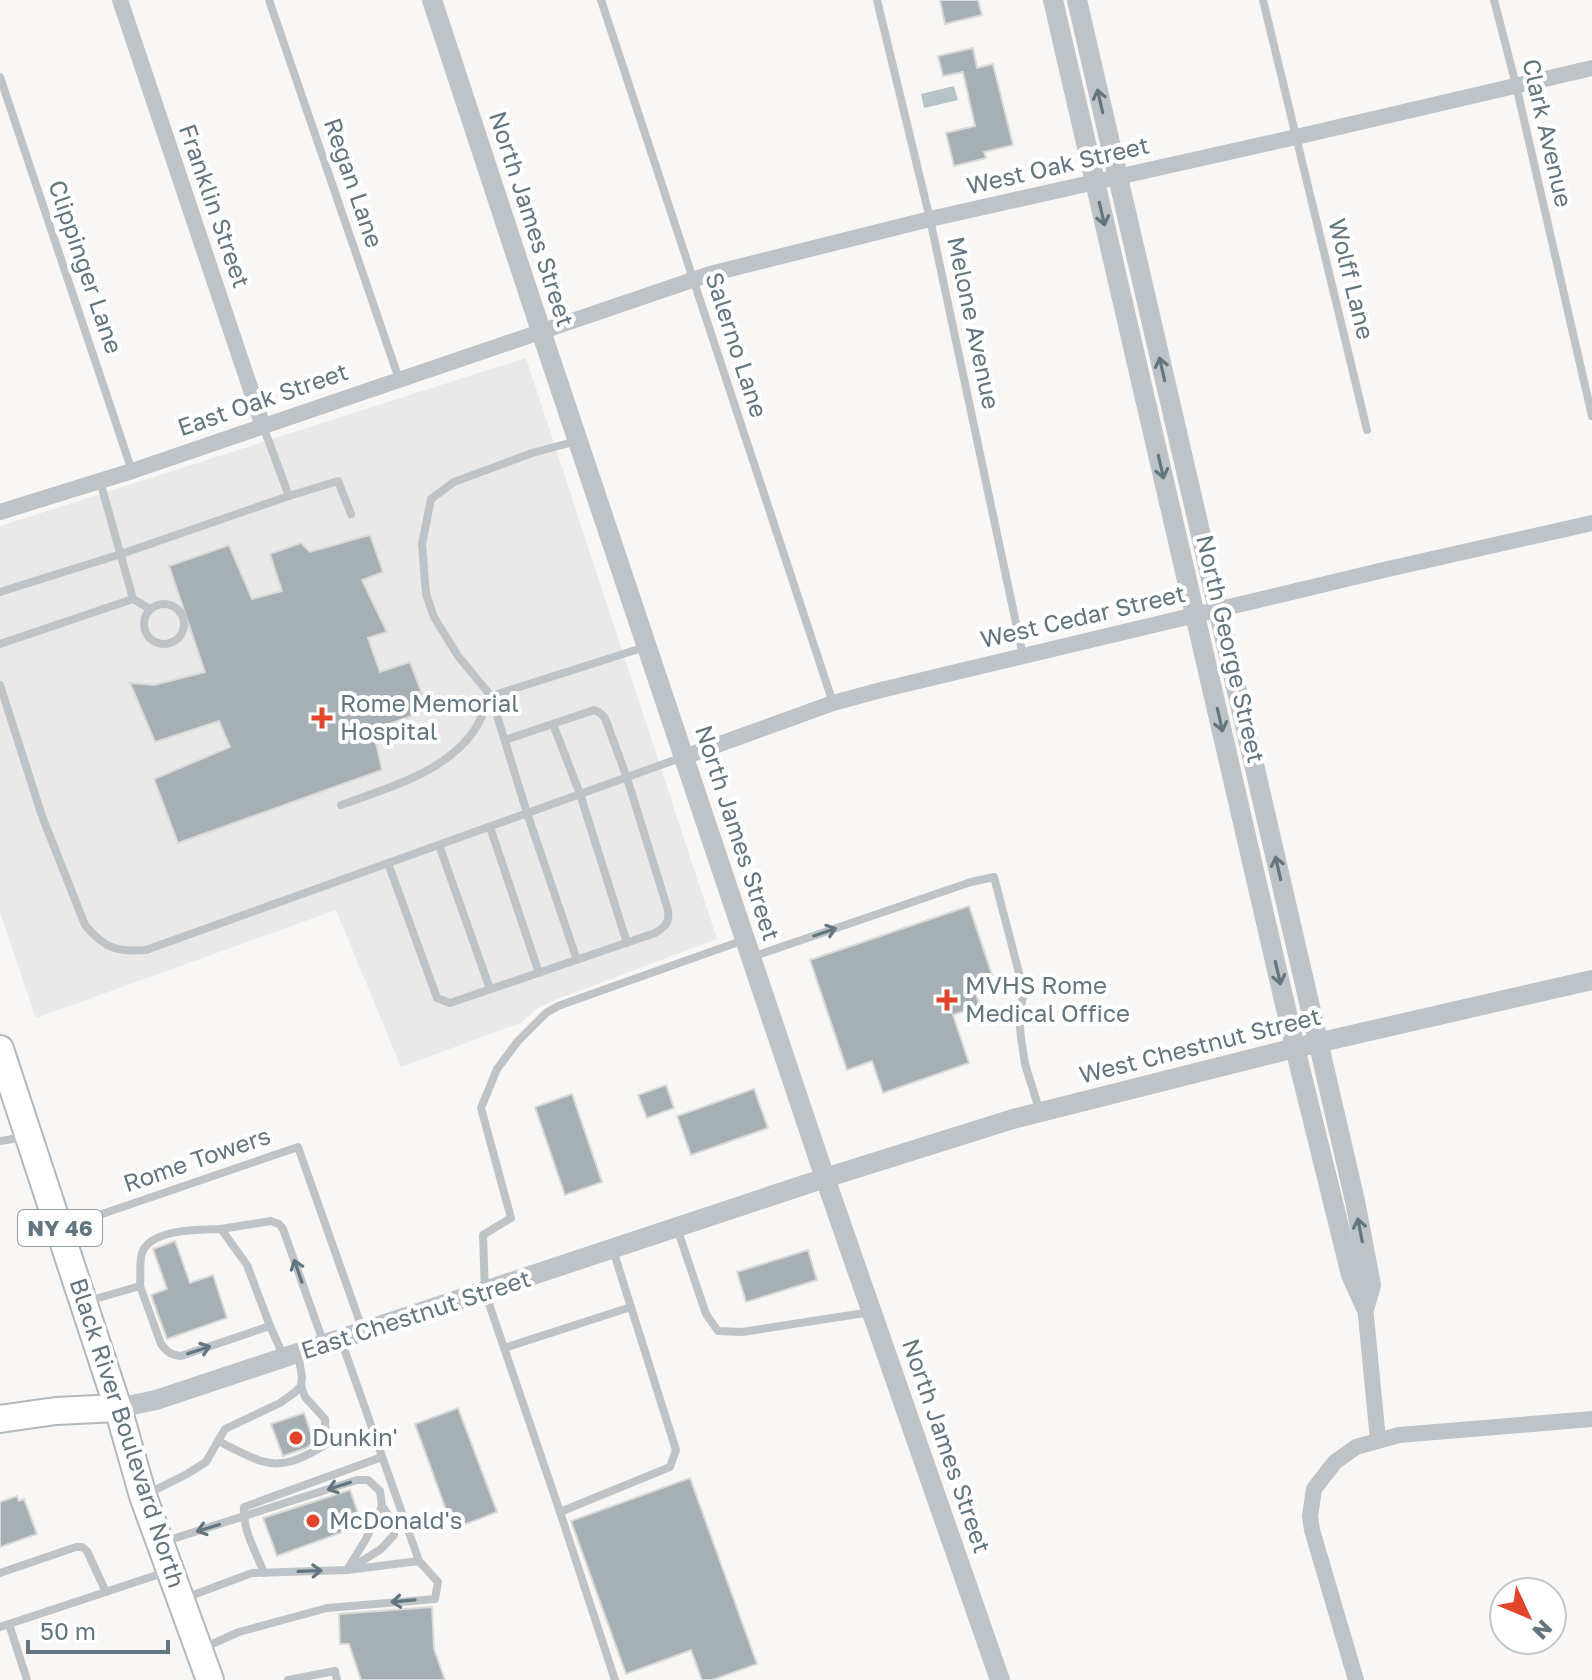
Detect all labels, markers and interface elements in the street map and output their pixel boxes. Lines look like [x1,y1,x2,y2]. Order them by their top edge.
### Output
street label: Clark Avenue [1517,56,1580,210]
one-way arrow [1092,88,1107,114]
street label: North James Street [484,107,581,330]
street label: Regan Lane [319,114,390,251]
street label: Franklin Street [174,120,257,291]
street label: West Oak Street [964,129,1152,200]
street label: Clippinger Lane [43,176,130,357]
one-way arrow [1095,200,1110,226]
street label: Wolff Lane [1323,215,1381,342]
street label: Melone Avenue [942,234,1007,412]
street label: Salerno Lane [700,268,775,421]
street label: East Oak Street [174,356,351,441]
one-way arrow [1154,356,1169,382]
one-way arrow [1154,453,1169,479]
street label: North George Street [1191,532,1272,765]
street label: West Cedar Street [977,578,1188,653]
place label: Rome Memorial Hospital [340,688,519,745]
marker: Rome Memorial Hospital [311,707,333,729]
one-way arrow [1213,707,1228,732]
street label: North James Street [690,721,787,944]
one-way arrow [1269,855,1284,881]
one-way arrow [812,924,837,939]
one-way arrow [1271,960,1286,986]
place label: MVHS Rome Medical Office [965,970,1130,1027]
marker: MVHS Rome Medical Office [936,989,958,1011]
street label: West Chestnut Street [1076,1001,1323,1089]
street label: Rome Towers [119,1120,274,1197]
road number: NY 46 [18,1210,102,1246]
one-way arrow [1352,1218,1367,1244]
one-way arrow [290,1259,305,1284]
street label: East Chestnut Street [297,1263,534,1364]
street label: Black River Boulevard North [65,1274,192,1591]
street label: North James Street [897,1335,998,1556]
one-way arrow [187,1341,212,1356]
place label: Dunkin' [312,1422,398,1451]
marker: Dunkin' [287,1429,305,1447]
one-way arrow [327,1479,352,1494]
place label: McDonald's [329,1505,462,1534]
marker: McDonald's [304,1512,322,1530]
one-way arrow [196,1521,222,1536]
one-way arrow [296,1564,323,1579]
north arrow [1488,1576,1568,1656]
one-way arrow [391,1594,417,1609]
scale bar [28,1604,168,1654]
text: N [1527,1615,1558,1646]
text: 50 m [40,1616,96,1645]

